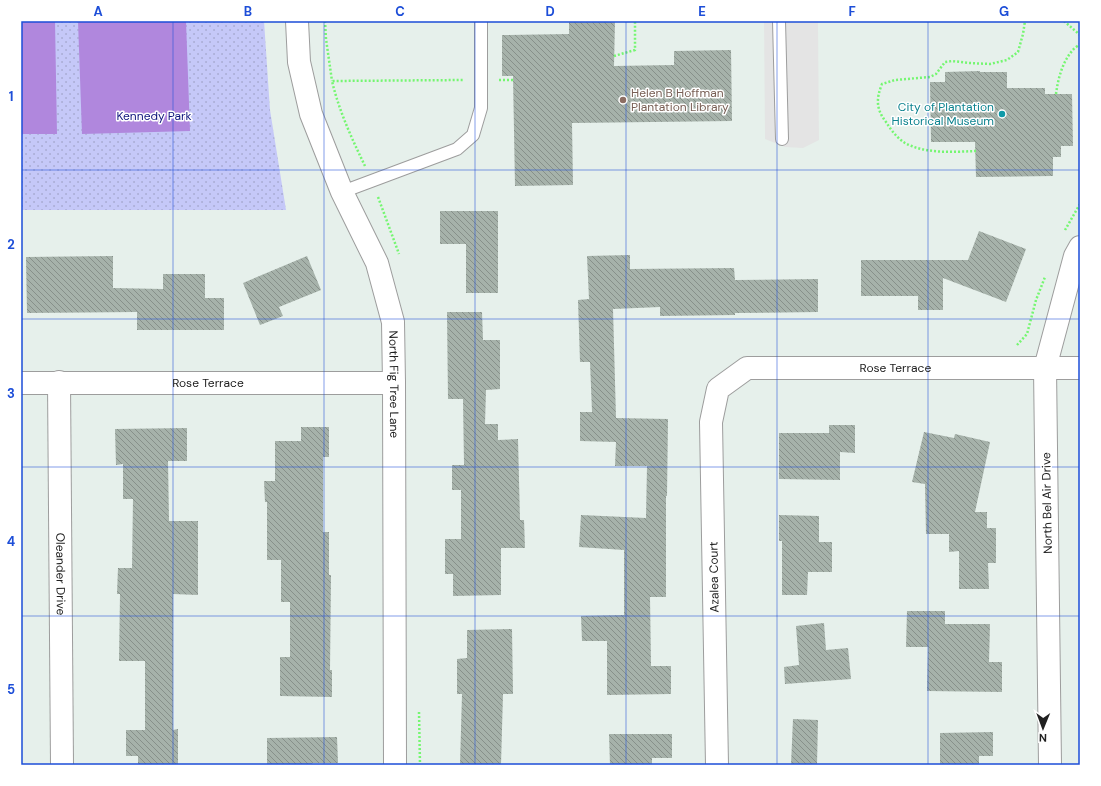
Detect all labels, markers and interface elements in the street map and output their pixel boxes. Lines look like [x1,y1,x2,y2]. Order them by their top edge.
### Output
text: A [93,3,103,20]
text: B [244,3,252,20]
text: C [395,3,405,20]
text: D [545,3,555,20]
text: E [698,3,706,20]
text: F [848,3,856,20]
text: G [999,3,1009,20]
place label: Helen B Hoffman Plantation Library [631,85,729,115]
text: 1 [9,88,13,105]
marker: Helen B Hoffman Plantation Library [618,95,628,105]
place label: City of Plantation Historical Museum [892,99,994,129]
park label: Kennedy Park [116,108,192,124]
marker: City of Plantation Historical Museum [997,109,1007,119]
text: 2 [7,236,15,253]
street label: North Fig Tree Lane [385,330,402,438]
street label: Rose Terrace [860,360,931,376]
street label: Rose Terrace [172,375,244,391]
text: 3 [7,385,15,402]
street label: North Bel Air Drive [1038,452,1056,554]
text: 4 [7,533,15,550]
street label: Oleander Drive [52,533,69,616]
street label: Azalea Court [705,541,723,613]
text: 5 [7,681,15,698]
north arrow [1023,708,1063,748]
text: N [1039,731,1047,745]

